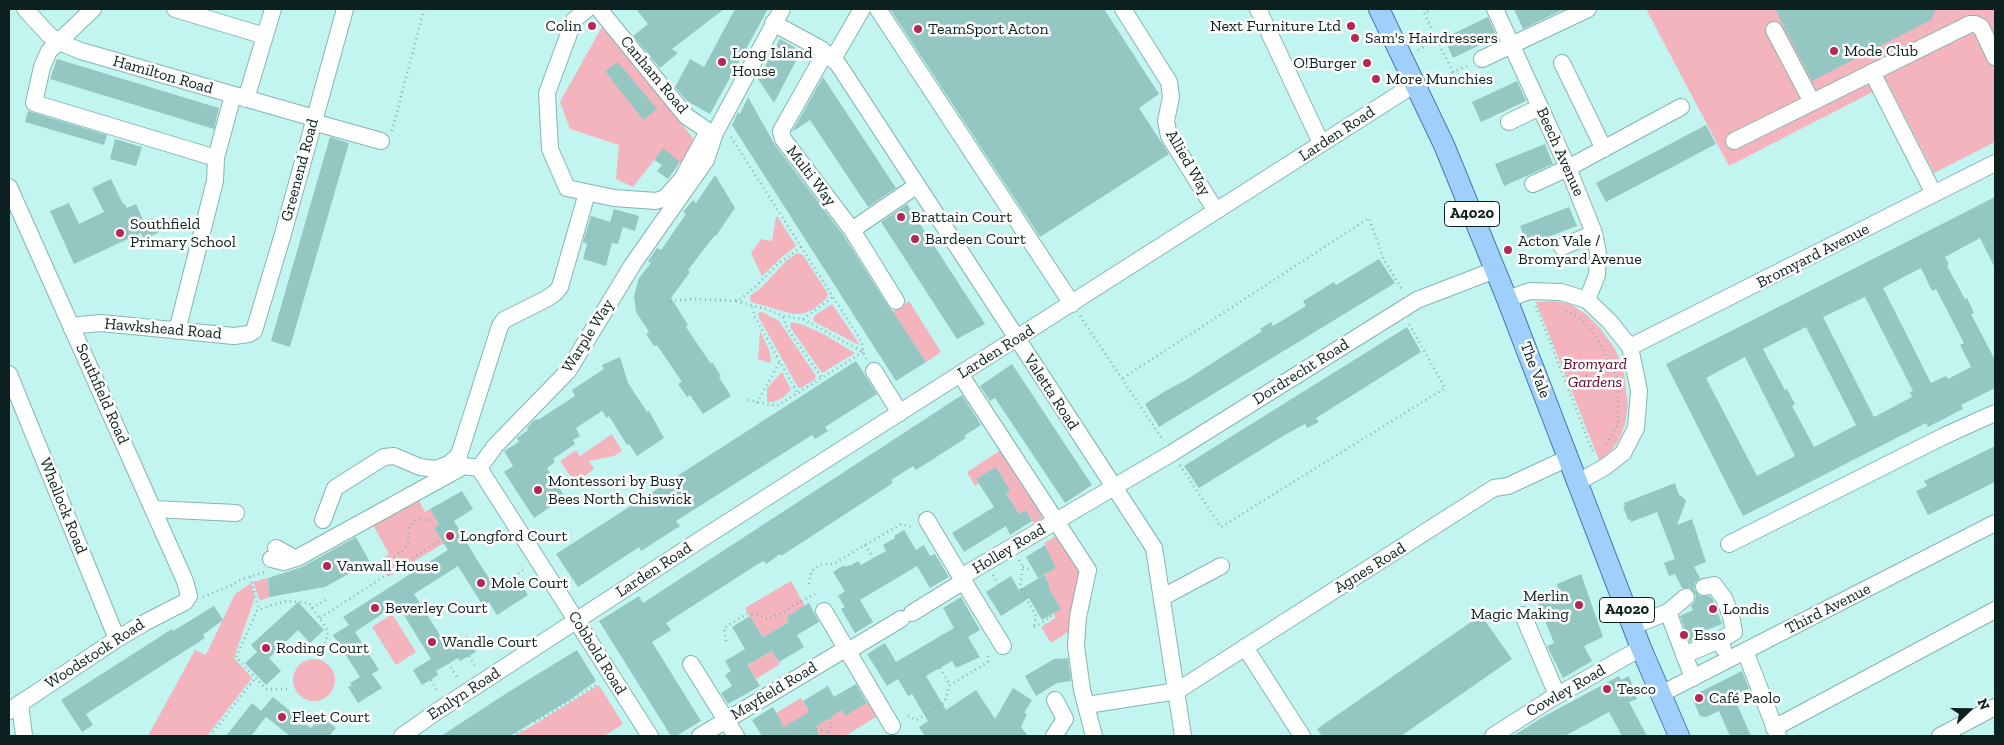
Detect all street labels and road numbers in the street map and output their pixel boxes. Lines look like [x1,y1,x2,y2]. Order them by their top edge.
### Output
street label: Canham Road [616,32,692,118]
street label: Hamilton Road [111,52,215,98]
street label: Larden Road [1295,102,1379,166]
street label: Beech Avenue [1532,105,1588,199]
street label: Greenend Road [277,117,323,223]
street label: Allied Way [1161,127,1215,199]
street label: Multi Way [782,142,840,210]
road number: A4020 [1444,202,1500,226]
street label: Bromyard Avenue [1754,219,1872,293]
street label: Warple Way [558,296,618,376]
street label: Hawkshead Road [103,314,223,344]
street label: Larden Road [954,321,1038,383]
street label: Dordrecht Road [1249,335,1353,409]
street label: The Vale [1515,339,1555,401]
street label: Southfield Road [71,341,133,447]
street label: Valetta Road [1019,351,1083,433]
street label: Whellock Road [35,455,91,557]
street label: Holley Road [969,520,1049,578]
street label: Larden Road [612,538,696,602]
street label: Agnes Road [1331,538,1409,598]
street label: Third Avenue [1782,579,1874,639]
road number: A4020 [1600,598,1654,622]
street label: Cobbold Road [564,608,630,698]
street label: Woodstock Road [42,615,148,693]
street label: Mayfield Road [727,658,821,724]
street label: Cowley Road [1523,661,1609,721]
street label: Emlyn Road [424,663,504,725]

